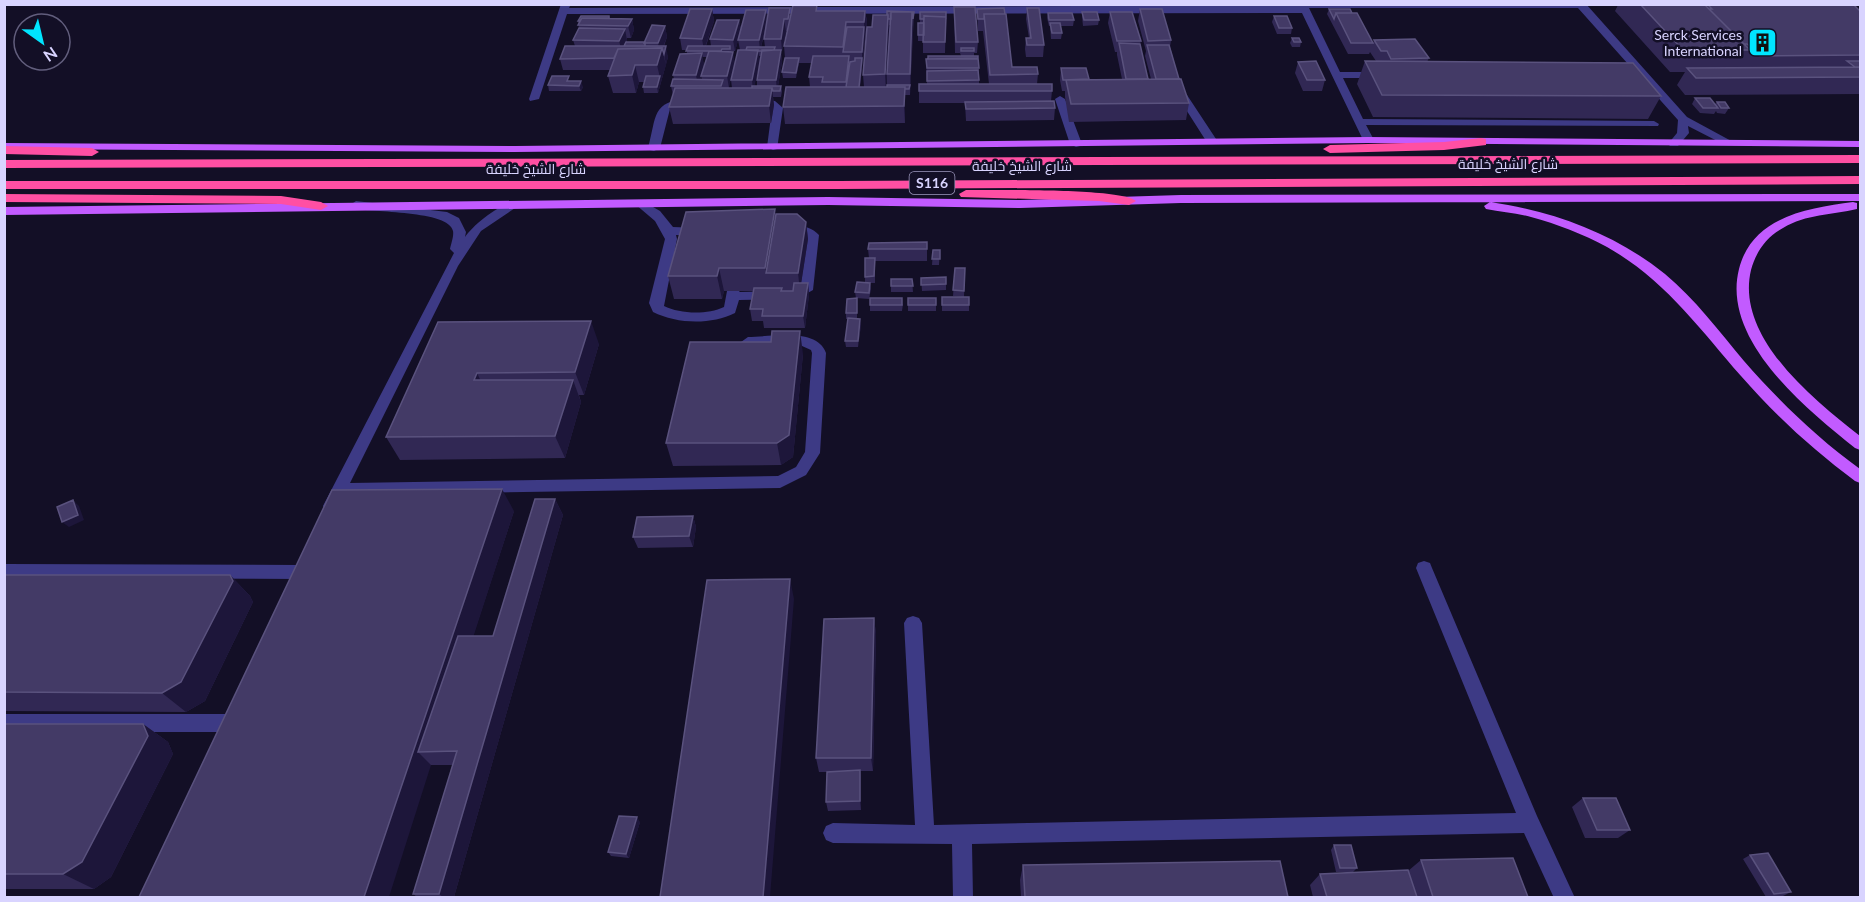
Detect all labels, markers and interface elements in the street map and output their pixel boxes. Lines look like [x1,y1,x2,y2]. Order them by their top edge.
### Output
north arrow [12,12,72,72]
place label: Serck Services International [1654,26,1742,59]
building icon: Serck Services International [1747,27,1779,59]
text: N [40,44,61,66]
street label: شارع الشيخ خليفة [1458,155,1558,173]
street label: شارع الشيخ خليفة [972,157,1072,175]
street label: شارع الشيخ خليفة [486,160,586,178]
road number: S116 [910,172,954,194]

